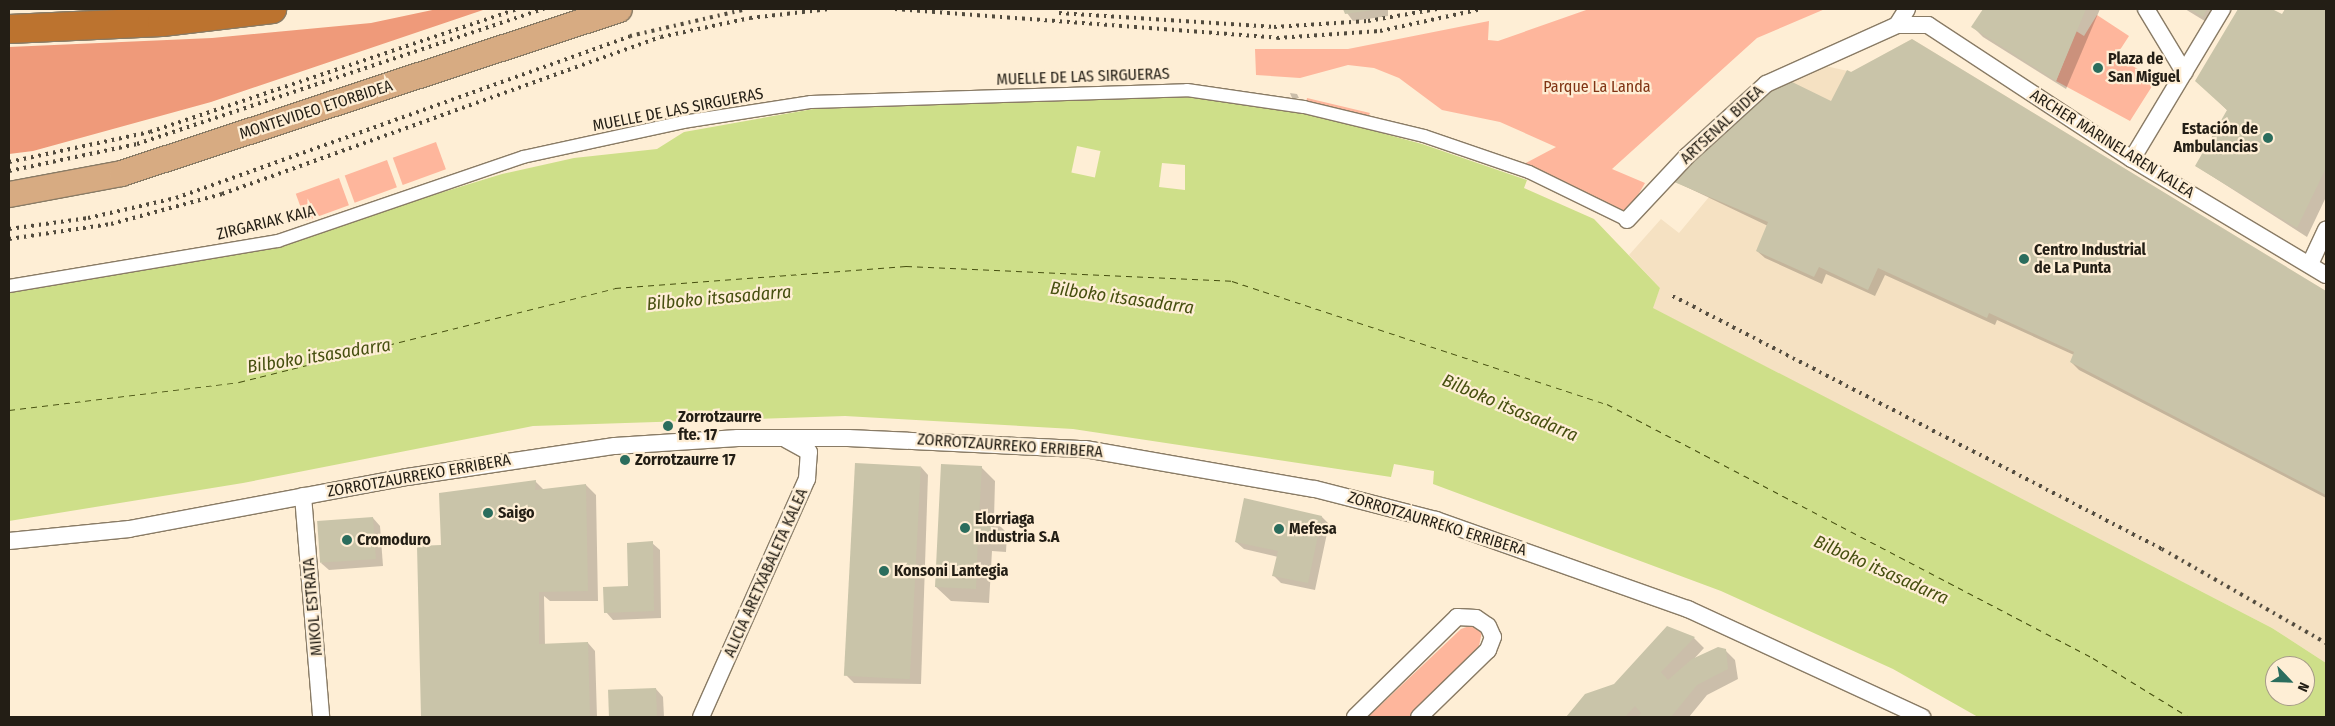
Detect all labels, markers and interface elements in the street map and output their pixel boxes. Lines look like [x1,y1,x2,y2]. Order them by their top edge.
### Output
place label: Plaza de San Miguel [2108,49,2180,87]
marker: Plaza de San Miguel [2092,62,2104,74]
street label: MUELLE DE LAS SIRGUERAS [996,64,1170,90]
street label: MONTEVIDEO ETORBIDEA [237,76,395,144]
park label: Parque La Landa [1543,77,1651,97]
street label: ARTSENAL BIDEA [1677,82,1767,168]
street label: MUELLE DE LAS SIRGUERAS [591,84,765,136]
street label: ARCHER MARINELAREN KALEA [2026,86,2198,202]
place label: Estación de Ambulancias [2173,119,2258,157]
marker: Estación de Ambulancias [2262,132,2274,144]
street label: ZIRGARIAK KAIA [215,201,317,245]
place label: Centro Industrial de La Punta [2034,240,2146,278]
marker: Centro Industrial de La Punta [2018,253,2030,265]
water label: Bilboko itsasadarra [1049,277,1195,319]
water label: Bilboko itsasadarra [646,281,792,315]
water label: Bilboko itsasadarra [246,334,392,378]
water label: Bilboko itsasadarra [1439,370,1581,446]
place label: Zorrotzaurre fte. 17 [678,407,762,445]
marker: Zorrotzaurre fte. 17 [662,420,674,432]
street label: ZORROTZAURREKO ERRIBERA [917,430,1103,462]
street label: ZORROTZAURREKO ERRIBERA [326,450,512,502]
place label: Zorrotzaurre 17 [635,450,736,470]
marker: Zorrotzaurre 17 [619,454,631,466]
street label: ALICIA ARETXABALETA KALEA [720,486,812,660]
street label: ZORROTZAURREKO ERRIBERA [1345,488,1529,560]
place label: Saigo [498,503,535,523]
marker: Saigo [482,507,494,519]
place label: Elorriaga Industria S.A [975,509,1059,547]
place label: Mefesa [1289,519,1337,539]
marker: Elorriaga Industria S.A [959,522,971,534]
marker: Mefesa [1273,523,1285,535]
place label: Cromoduro [357,530,431,550]
water label: Bilboko itsasadarra [1810,531,1952,609]
marker: Cromoduro [341,534,353,546]
street label: MIKOL ESTRATA [299,557,327,657]
place label: Konsoni Lantegia [894,561,1009,581]
marker: Konsoni Lantegia [878,565,890,577]
north arrow [2265,656,2315,706]
text: N [2294,680,2313,694]

